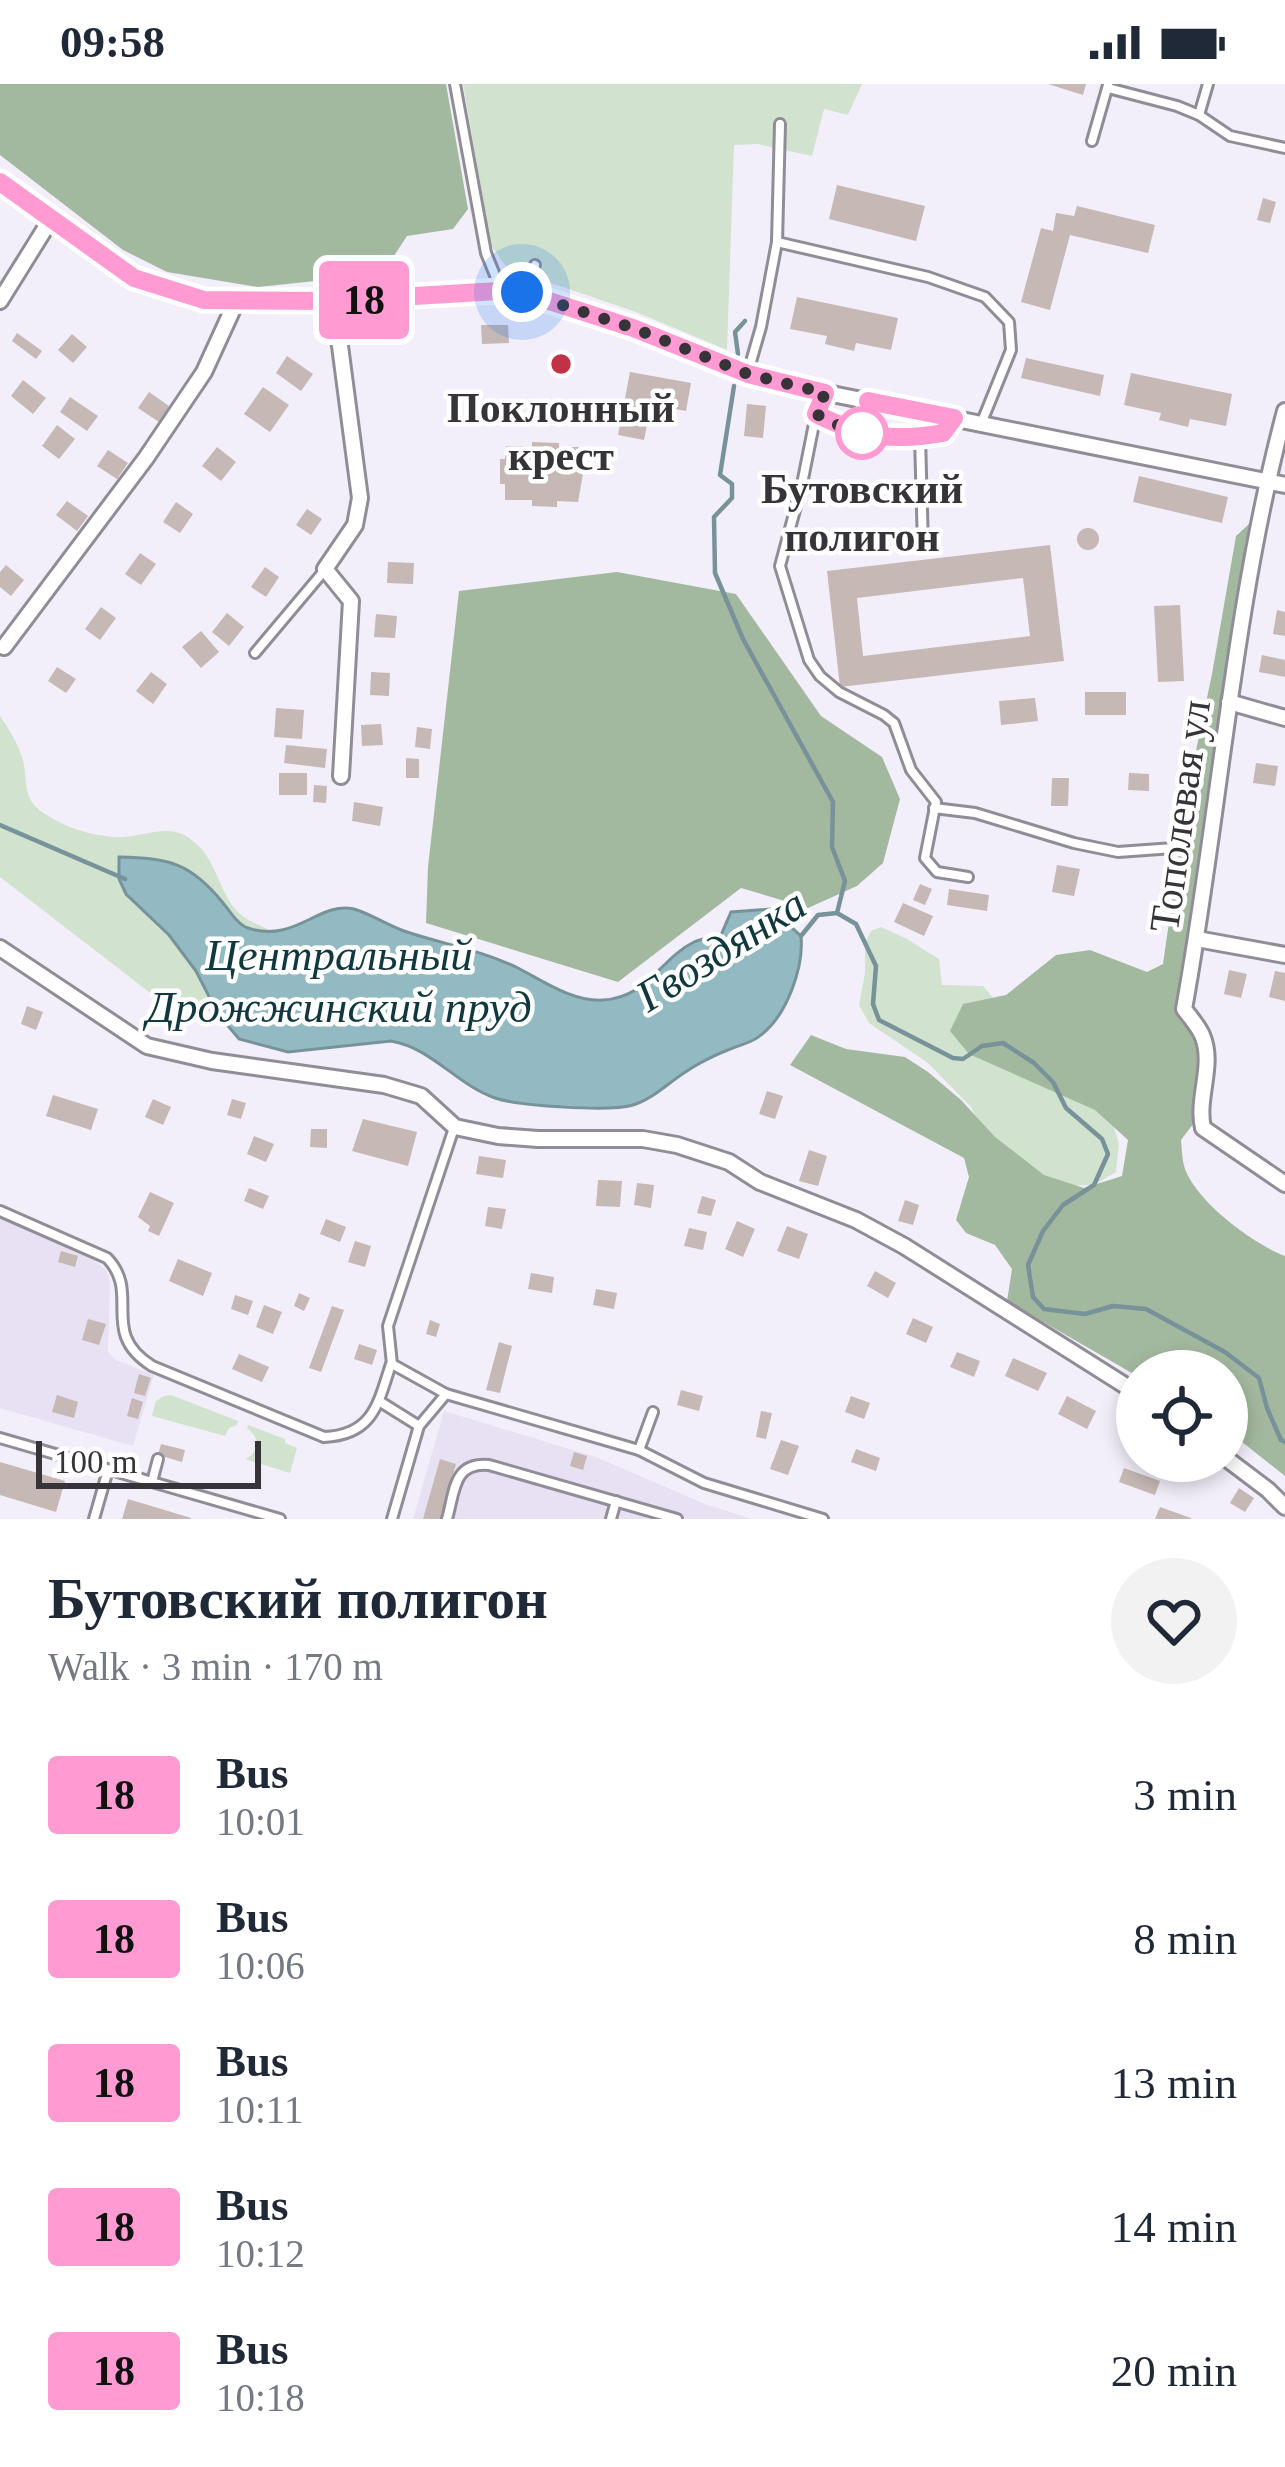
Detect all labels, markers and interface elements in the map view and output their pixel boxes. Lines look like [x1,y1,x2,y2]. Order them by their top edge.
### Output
text: 09:58 [60,17,165,67]
line badge: 18 [310,261,418,339]
your location [492,262,552,322]
text: 18 [343,277,385,323]
marker: Поклонный крест [548,351,574,377]
place label: Поклонный крест [447,385,675,479]
marker: Бутовский полигон [837,408,887,458]
place label: Бутовский полигон [761,466,963,560]
street label: Тополевая ул [1141,697,1219,935]
water label: Гвоздянка [626,878,815,1022]
water label: Центральный Дрожжинский пруд [142,930,532,1032]
map controls [1116,1350,1248,1482]
button: locate [1116,1350,1248,1482]
scale bar [36,1435,261,1488]
text: 100 m [54,1444,137,1480]
button: heart [1111,1558,1237,1684]
text: Бутовский полигон [48,1567,548,1630]
text: Walk · 3 min · 170 m [48,1645,383,1688]
text: Bus [216,1748,289,1798]
text: 3 min [1133,1770,1237,1820]
text: 18 [93,1772,135,1818]
text: 10:01 [216,1800,305,1843]
text: Bus [216,1892,289,1942]
text: 8 min [1133,1914,1237,1964]
text: 18 [93,1916,135,1962]
text: 10:06 [216,1944,305,1987]
text: Bus [216,2036,289,2086]
text: 13 min [1111,2058,1237,2108]
text: 18 [93,2060,135,2106]
text: 10:11 [216,2088,303,2131]
text: Bus [216,2180,289,2230]
text: 14 min [1111,2202,1237,2252]
text: 18 [93,2204,135,2250]
text: 10:12 [216,2232,305,2275]
text: Bus [216,2324,289,2374]
text: 20 min [1111,2346,1237,2396]
text: 18 [93,2348,135,2394]
text: 10:18 [216,2376,305,2419]

